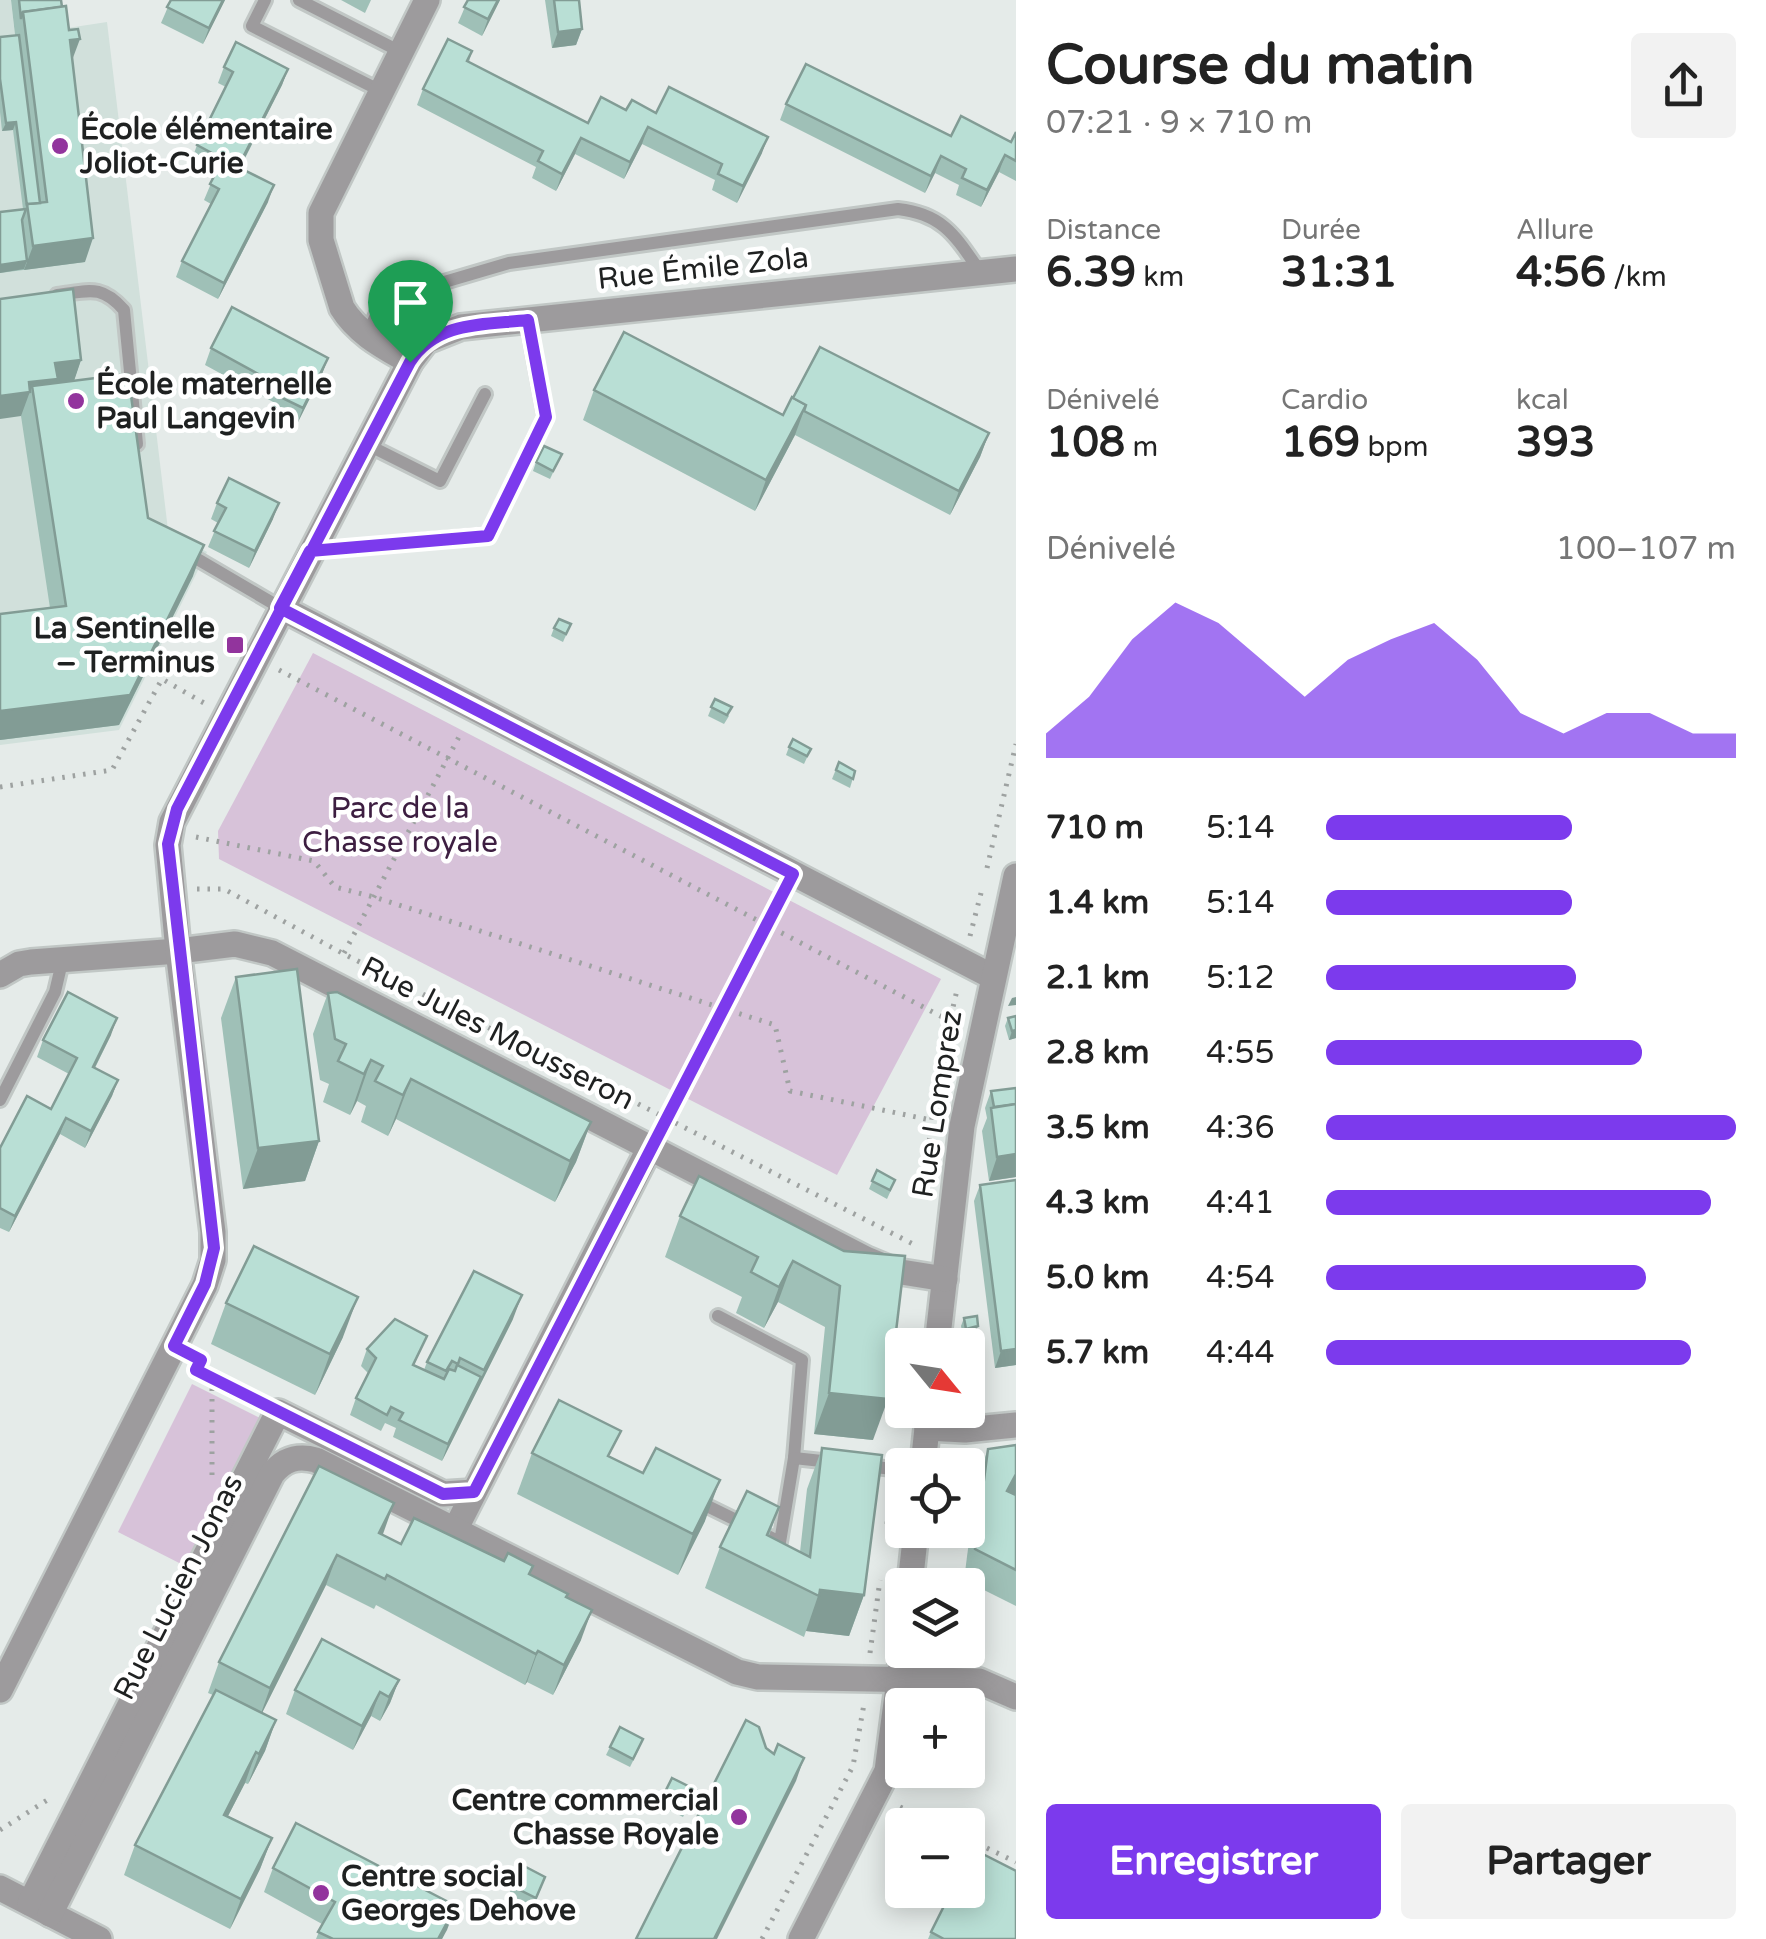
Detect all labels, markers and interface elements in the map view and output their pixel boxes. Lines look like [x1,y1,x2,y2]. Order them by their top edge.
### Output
text: Course du matin [1046,33,1475,99]
button: share [1631,33,1736,138]
text: 07:21 · 9 × 710 m [1046,104,1312,142]
place label: École élémentaire Joliot-Curie [79,110,333,182]
marker: École élémentaire Joliot-Curie [49,135,71,157]
text: Distance [1046,213,1161,247]
text: Durée [1281,213,1361,247]
text: Allure [1516,213,1594,247]
street label: Rue Émile Zola [596,239,811,298]
text: 6.39 [1046,247,1136,298]
text: 31:31 [1281,247,1397,298]
text: 4:56 [1516,247,1606,298]
pin [368,260,453,363]
text: km [1136,260,1184,294]
text: /km [1606,260,1667,294]
icon: arrive [383,275,438,330]
place label: École maternelle Paul Langevin [96,365,332,437]
text: Dénivelé [1046,383,1160,417]
text: Cardio [1281,383,1368,417]
text: kcal [1516,383,1569,417]
marker: École maternelle Paul Langevin [65,390,87,412]
text: 108 [1046,417,1125,468]
text: 169 [1281,417,1360,468]
text: 393 [1516,417,1595,468]
text: m [1125,430,1158,464]
text: bpm [1360,430,1428,464]
text: Dénivelé [1046,530,1176,568]
text: 100–107 m [1556,530,1736,568]
place label: La Sentinelle – Terminus [34,610,215,681]
marker: La Sentinelle – Terminus [224,634,246,656]
park label: Parc de la Chasse royale [302,790,498,861]
text: 710 m [1046,809,1144,847]
text: 5:14 [1206,809,1275,847]
text: 1.4 km [1046,884,1149,922]
text: 5:14 [1206,884,1275,922]
street label: Rue Jules Mousseron [355,948,641,1118]
text: 2.1 km [1046,959,1150,997]
text: 5:12 [1206,959,1275,997]
street label: Rue Lomprez [904,1008,971,1200]
text: 2.8 km [1046,1034,1150,1072]
text: 4:55 [1206,1034,1275,1072]
text: 3.5 km [1046,1109,1150,1147]
text: 4:36 [1206,1109,1275,1147]
text: 4.3 km [1046,1184,1150,1222]
text: 4:41 [1206,1184,1275,1222]
text: 5.0 km [1046,1259,1149,1297]
text: 4:54 [1206,1259,1275,1297]
north arrow [885,1328,985,1428]
map controls [885,1328,985,1908]
text: 5.7 km [1046,1334,1149,1372]
text: 4:44 [1206,1334,1275,1372]
button: locate [885,1448,985,1548]
street label: Rue Lucien Jonas [106,1468,251,1706]
button: layers [885,1568,985,1668]
button: + [885,1688,985,1788]
place label: Centre commercial Chasse Royale [451,1782,719,1853]
button: Enregistrer [1046,1804,1381,1919]
button: Partager [1401,1804,1736,1919]
marker: Centre commercial Chasse Royale [728,1806,750,1828]
button: − [885,1808,985,1908]
place label: Centre social Georges Dehove [341,1858,576,1929]
marker: Centre social Georges Dehove [310,1882,332,1904]

